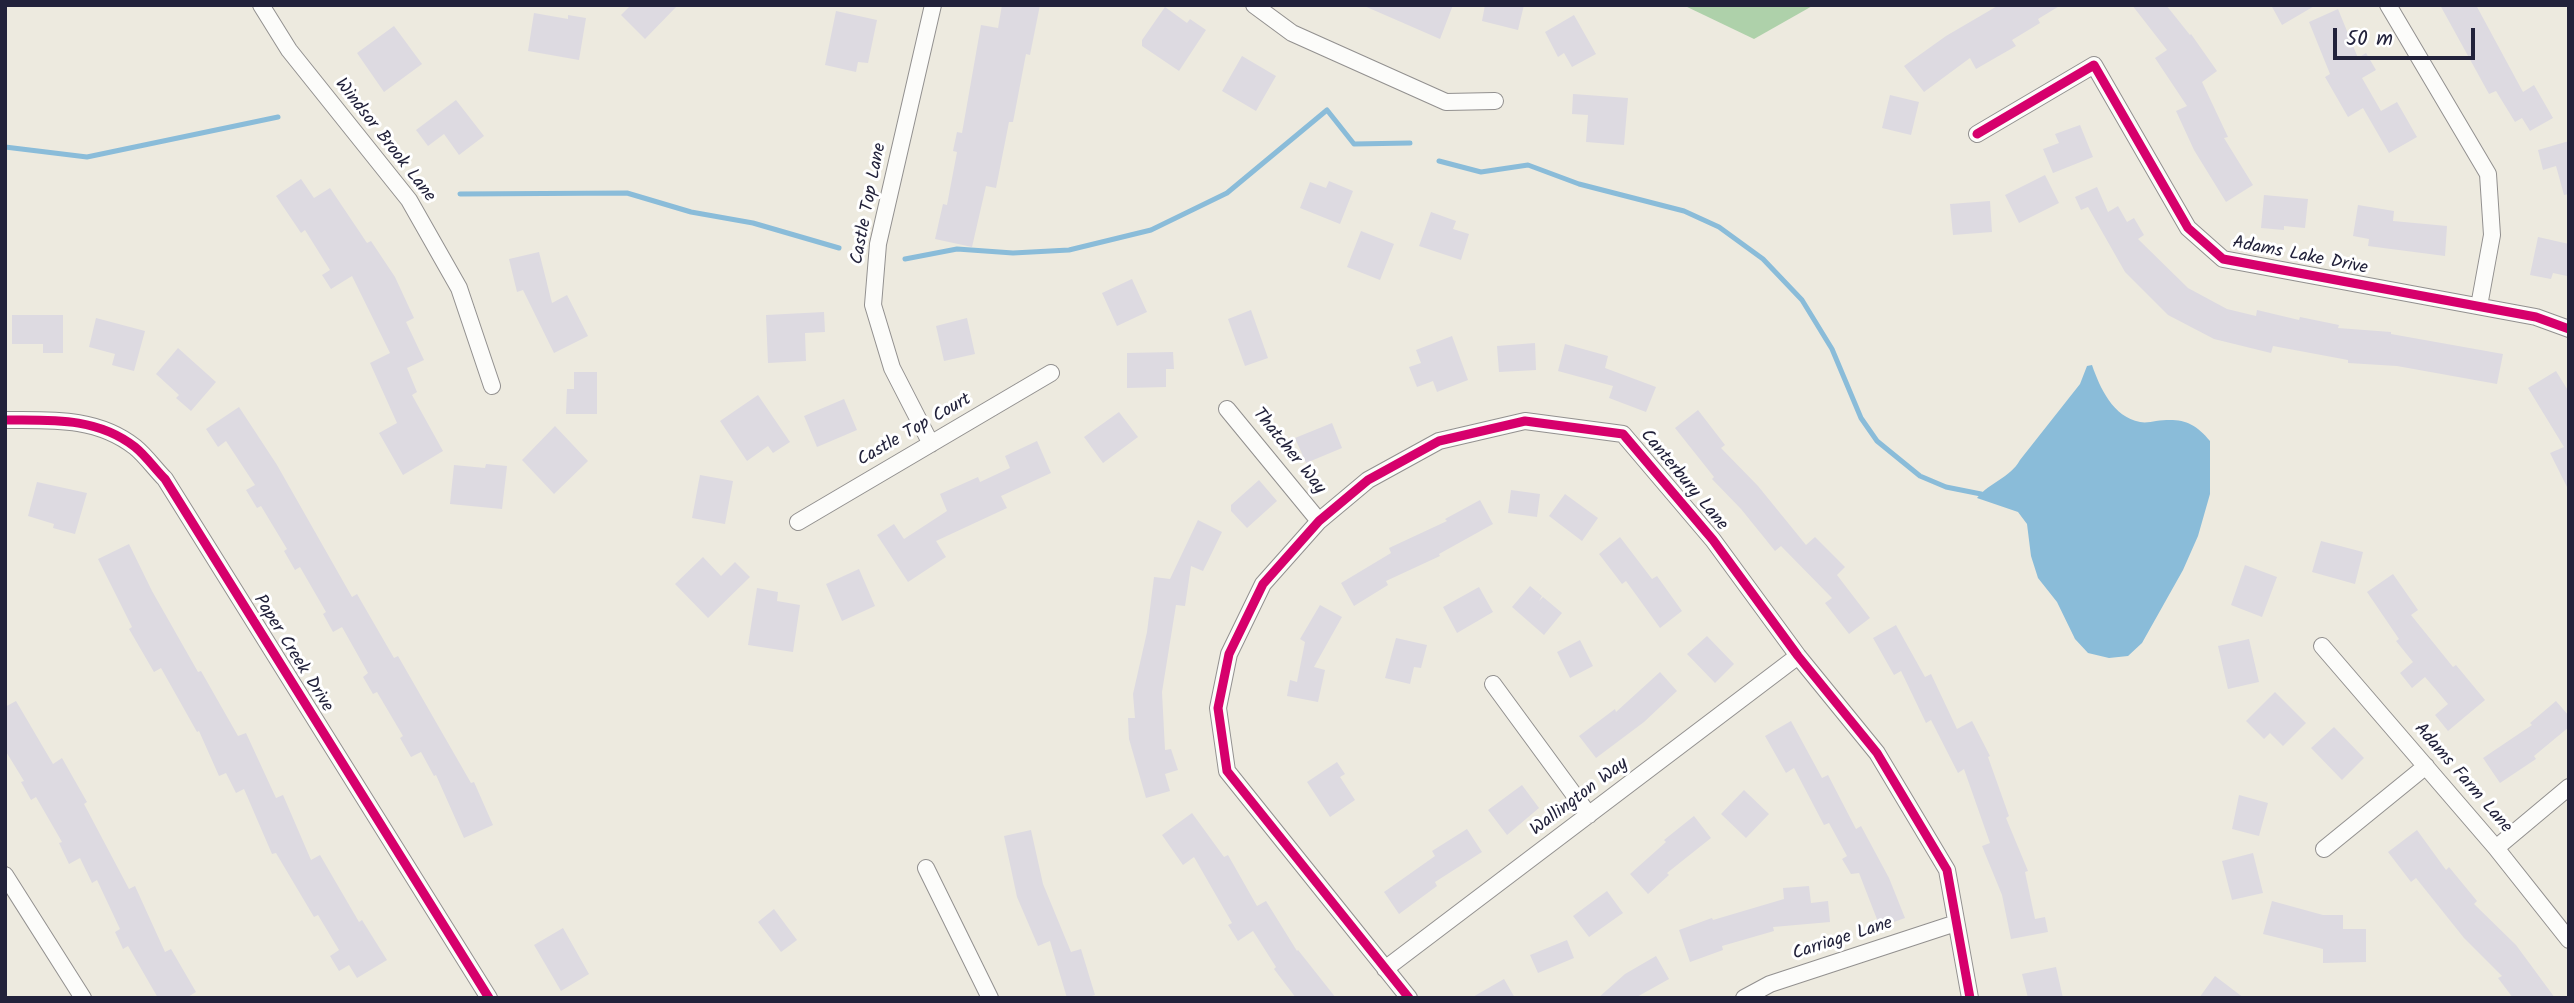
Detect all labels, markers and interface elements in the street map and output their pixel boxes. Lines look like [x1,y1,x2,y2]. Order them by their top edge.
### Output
scale bar [2336,14,2478,58]
text: 50 m [2346,23,2393,56]
street label: Windsor Brook Lane [329,75,439,207]
street label: Castle Top Lane [848,141,892,267]
street label: Adams Lake Drive [2231,233,2369,281]
street label: Castle Top Court [854,390,976,472]
street label: Thatcher Way [1247,405,1329,499]
street label: Canterbury Lane [1634,426,1732,536]
street label: Paper Creek Drive [247,591,337,717]
street label: Adams Farm Lane [2408,719,2516,839]
street label: Wallington Way [1527,754,1633,842]
street label: Carriage Lane [1790,914,1896,966]

